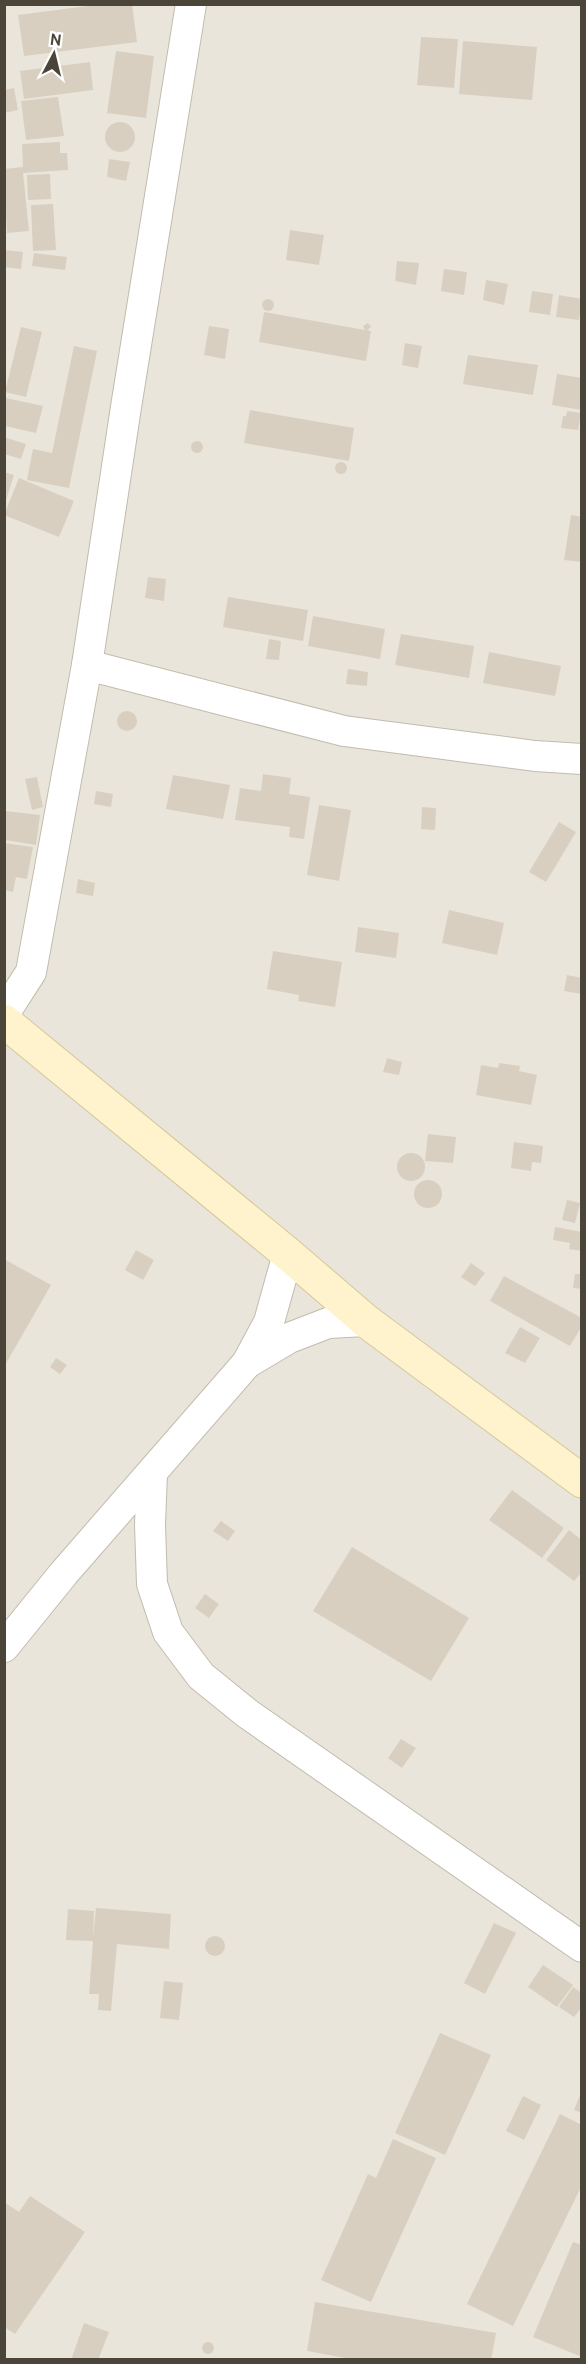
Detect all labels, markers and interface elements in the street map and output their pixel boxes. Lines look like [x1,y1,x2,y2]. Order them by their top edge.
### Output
north arrow [24,24,84,84]
text: N [49,29,63,50]

